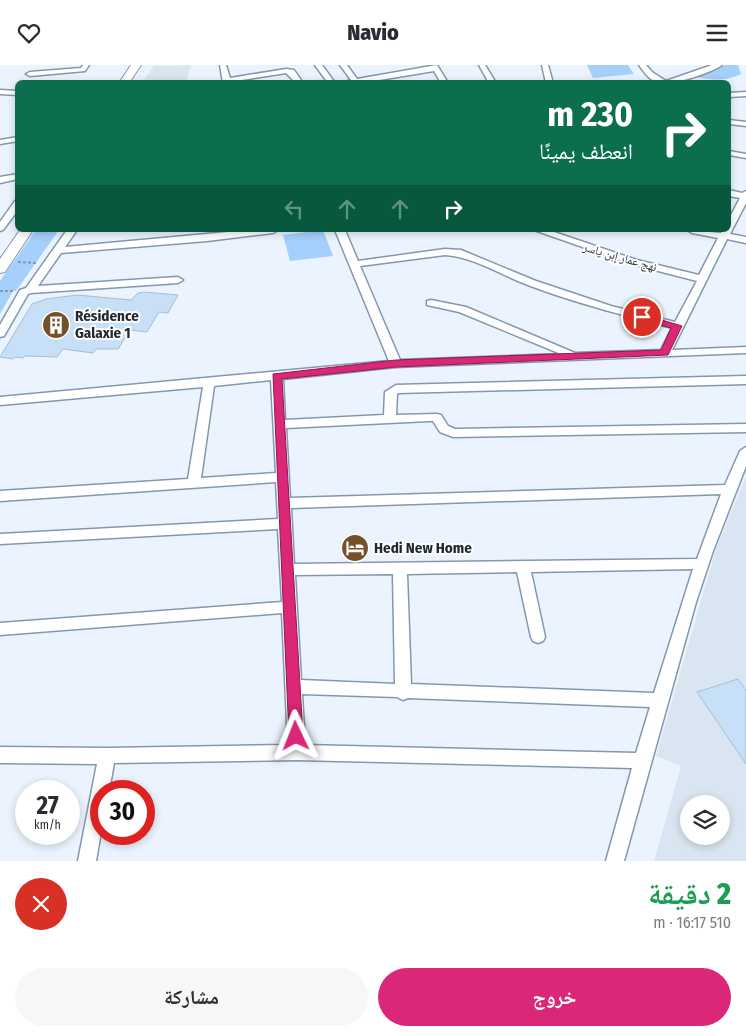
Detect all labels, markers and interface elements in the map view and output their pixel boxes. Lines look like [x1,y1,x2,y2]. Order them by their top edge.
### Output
icon: heart [15,19,43,47]
text: Navio [347,19,399,46]
icon: menu [703,19,731,47]
text: 230 m [547,93,633,135]
icon: right [651,100,716,165]
text: انعطف يمينًا [539,138,633,165]
icon: left [280,195,308,223]
icon: ahead [333,195,361,223]
icon: ahead [386,195,414,223]
icon: right [439,195,467,223]
street label: نهج عمار إبن ياسر [580,240,659,275]
pin [621,296,663,338]
icon: arrive [628,303,656,331]
place label: Résidence Galaxie 1 [75,307,139,342]
building icon: Résidence Galaxie 1 [41,310,71,340]
hotel icon: Hedi New Home [340,533,370,563]
place label: Hedi New Home [374,539,472,557]
position arrow [269,709,321,761]
speed limit sign: 30 [90,780,155,845]
text: 27 [36,791,59,821]
map controls [680,795,730,845]
button: layers [680,795,730,845]
text: km/h [34,818,61,832]
text: 2 دقيقة [648,876,731,912]
button: close [15,878,67,930]
text: 510 m · 16:17 [653,913,731,932]
button: مشاركة [15,968,368,1026]
button: خروج [378,968,731,1026]

